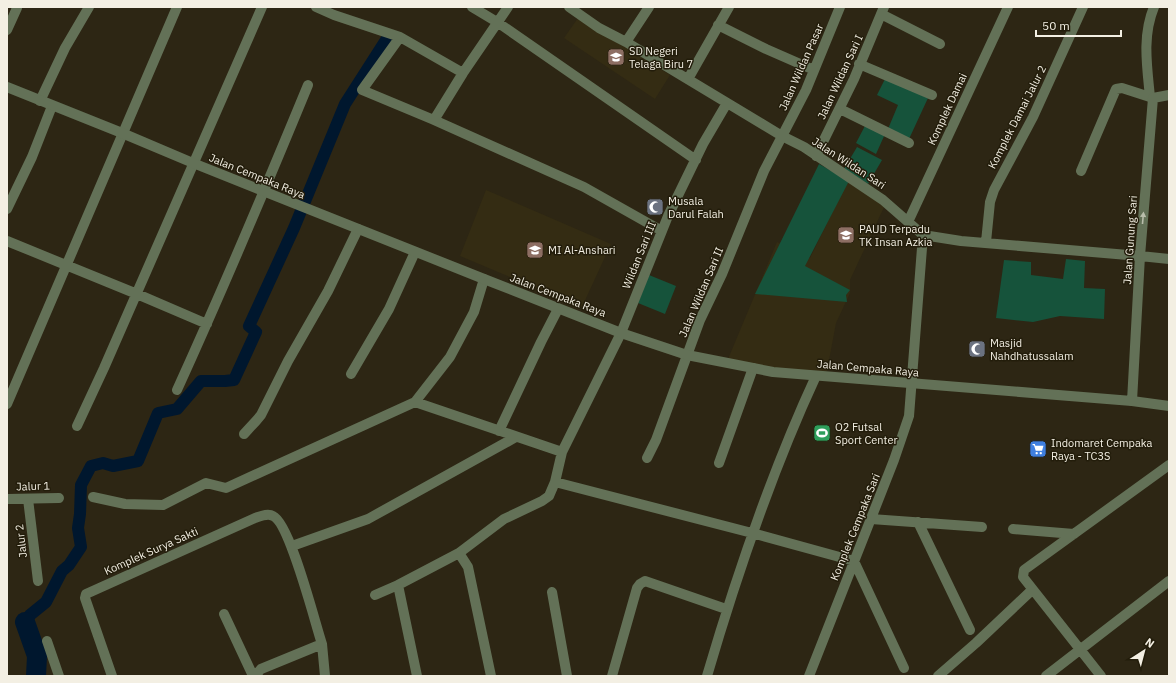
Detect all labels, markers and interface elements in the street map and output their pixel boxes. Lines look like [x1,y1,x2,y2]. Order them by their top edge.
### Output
scale bar [1036,12,1121,38]
text: 50 m [1042,18,1070,33]
street label: Jalan Wildan Pasar [776,21,826,113]
street label: Jalan Wildan Sari I [814,32,866,122]
place label: SD Negeri Telaga Biru 7 [629,44,693,71]
school or university icon: SD Negeri Telaga Biru 7 [606,47,626,67]
street label: Komplek Damai Jalur 2 [985,63,1049,171]
street label: Komplek Damai [924,71,970,147]
street label: Jalan Wildan Sari [810,134,888,192]
street label: Jalan Cempaka Raya [207,150,307,202]
place label: Musala Darul Falah [668,194,724,221]
street label: Jalan Gunung Sari [1120,195,1140,285]
mosque icon: Musala Darul Falah [645,197,665,217]
one-way arrow [1140,212,1146,224]
street label: Wildan Sari III [619,219,659,291]
place label: PAUD Terpadu TK Insan Azkia [859,222,932,249]
school or university icon: PAUD Terpadu TK Insan Azkia [836,225,856,245]
school or university icon: MI Al-Anshari [525,240,545,260]
place label: MI Al-Anshari [548,243,616,257]
street label: Jalan Wildan Sari II [676,245,726,339]
street label: Jalan Cempaka Raya [508,270,608,320]
place label: Masjid Nahdhatussalam [990,336,1074,363]
mosque icon: Masjid Nahdhatussalam [967,339,987,359]
street label: Jalan Cempaka Raya [817,357,920,379]
place label: O2 Futsal Sport Center [835,420,897,447]
sports icon: O2 Futsal Sport Center [812,423,832,443]
place label: Indomaret Cempaka Raya - TC3S [1051,436,1153,463]
supermarket icon: Indomaret Cempaka Raya - TC3S [1028,439,1048,459]
street label: Komplek Cempaka Sari [827,471,883,583]
street label: Jalur 1 [16,478,51,494]
street label: Jalur 2 [12,523,30,559]
street label: Komplek Surya Sakti [102,524,200,578]
north arrow [1124,631,1164,671]
text: N [1143,635,1157,651]

